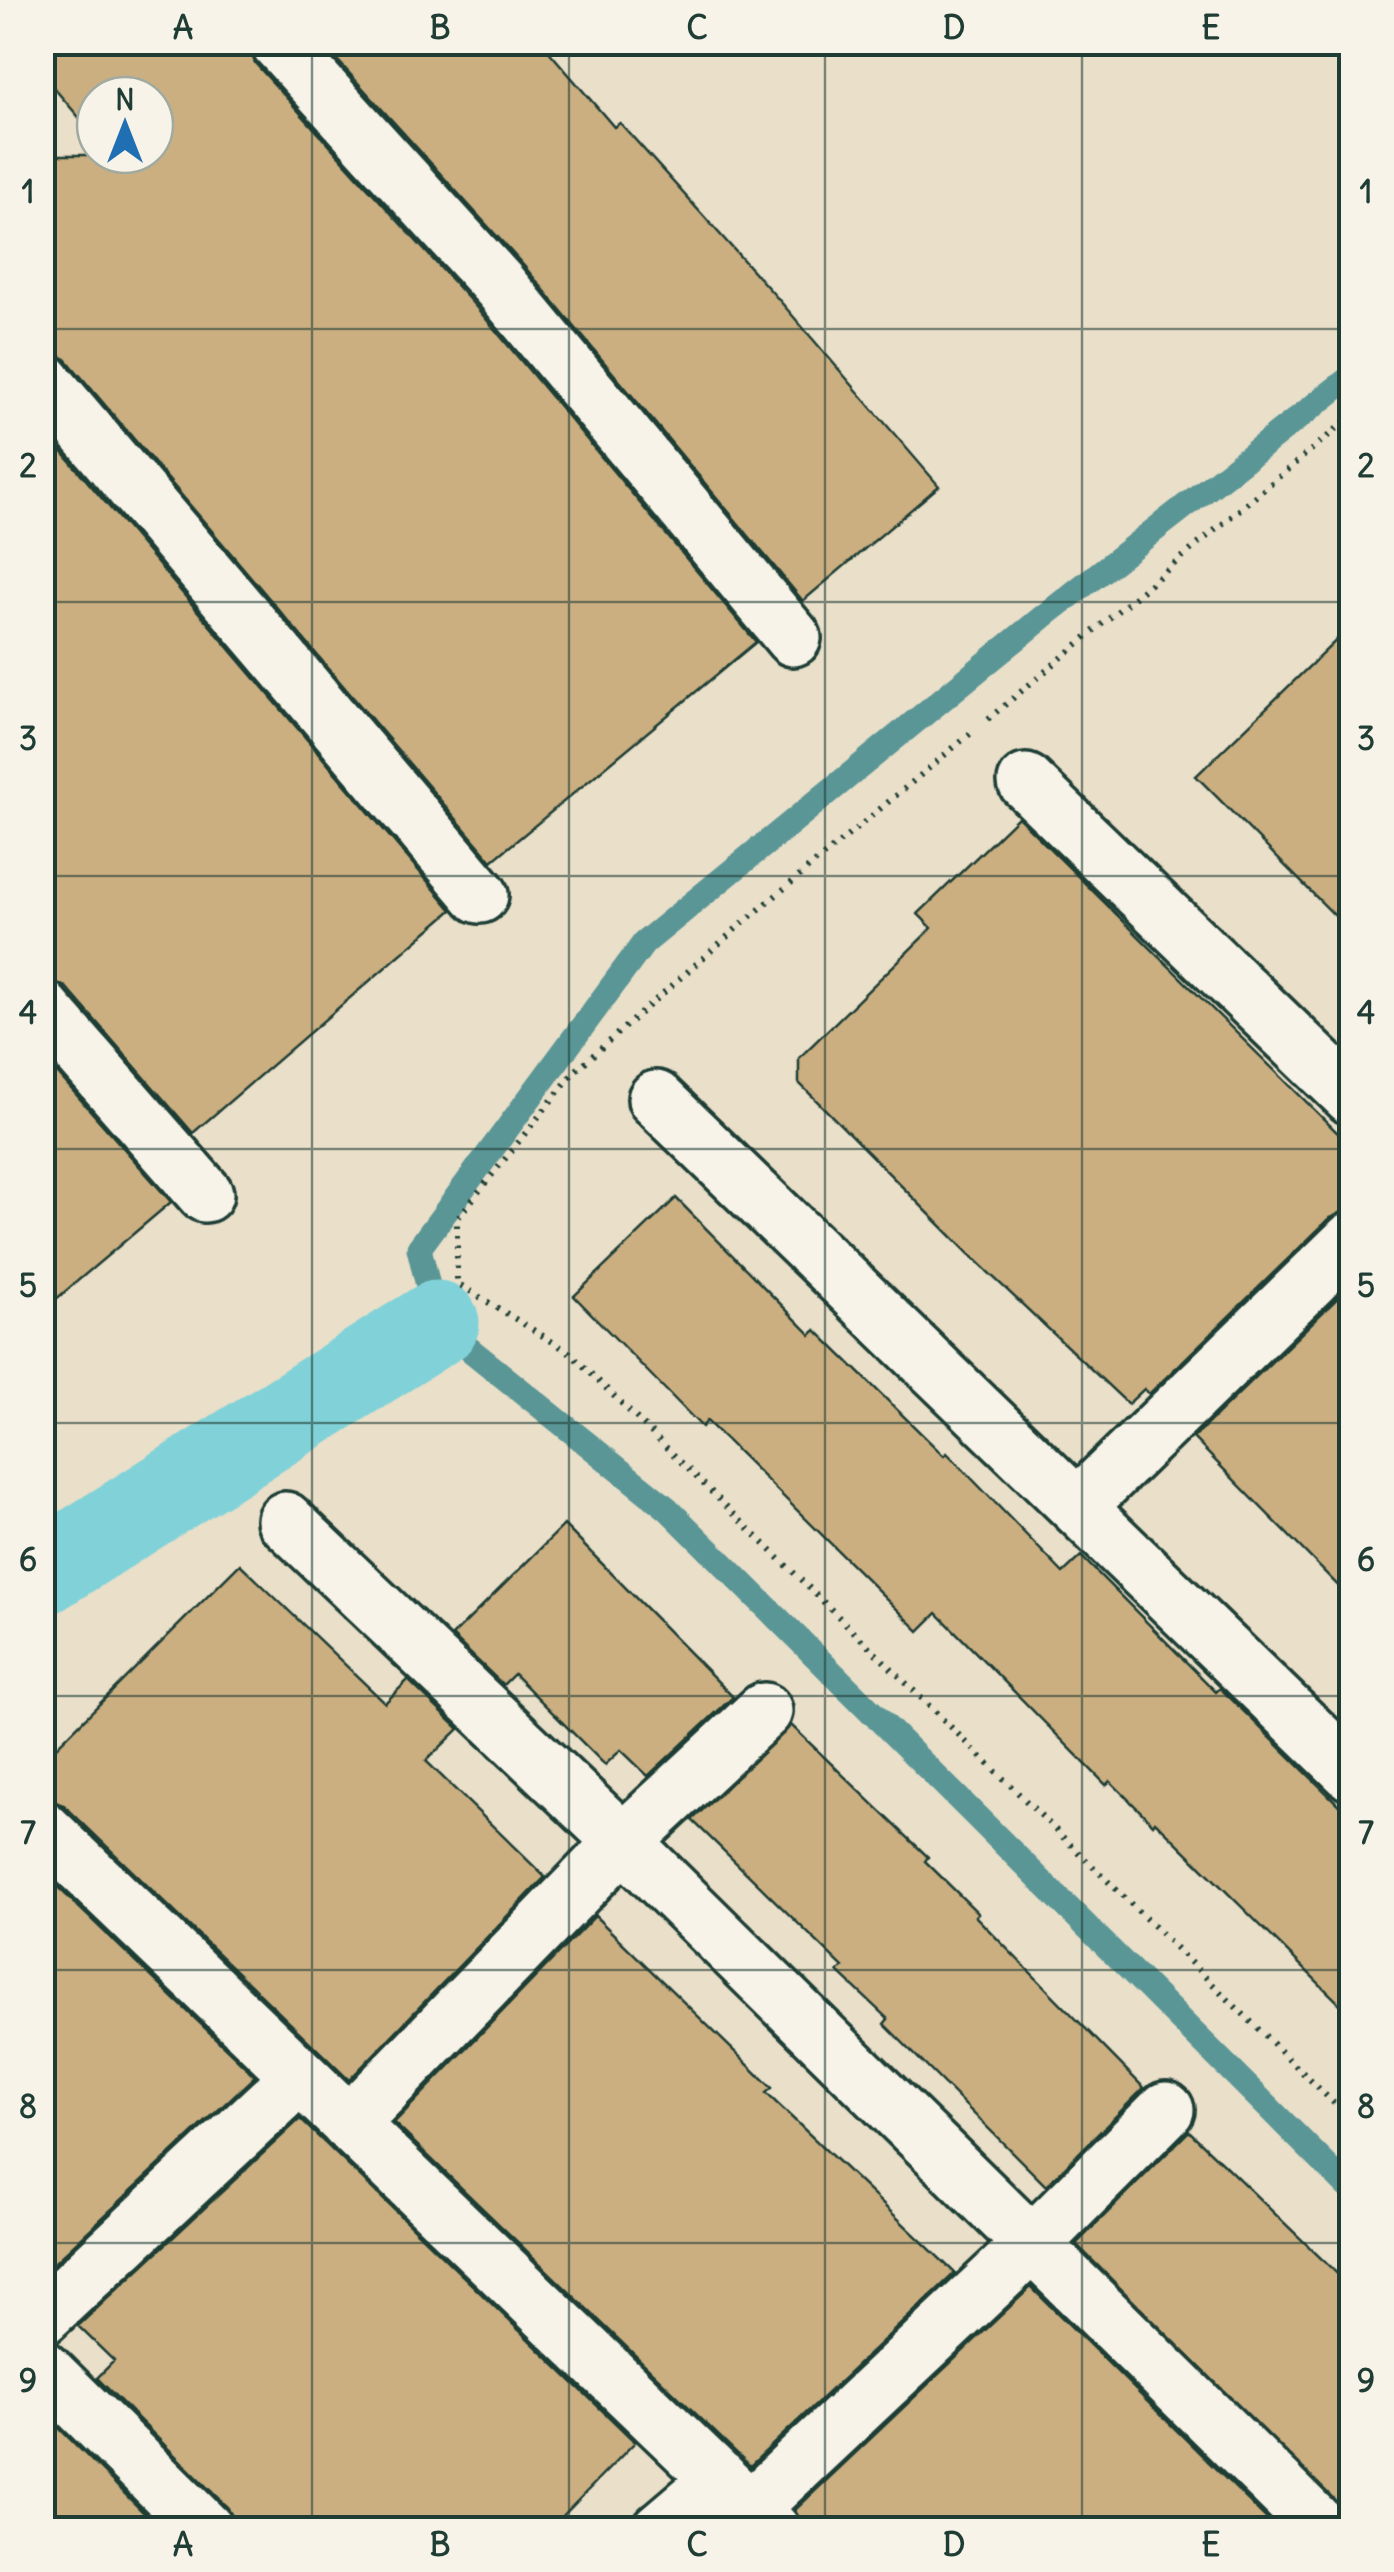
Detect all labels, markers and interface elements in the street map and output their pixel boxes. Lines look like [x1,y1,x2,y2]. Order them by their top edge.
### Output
text: A [173,7,193,48]
text: B [430,7,450,48]
text: C [686,7,708,48]
text: D [943,7,965,48]
text: E [1202,7,1220,48]
north arrow [75,75,175,175]
text: N [115,82,135,118]
text: 1 [22,171,34,212]
text: 1 [1360,171,1372,212]
text: 2 [19,445,37,486]
text: 2 [1357,445,1375,486]
text: 3 [19,718,37,759]
text: 3 [1357,718,1375,759]
text: 4 [19,992,37,1033]
text: 4 [1357,992,1375,1033]
text: 5 [19,1265,37,1306]
text: 5 [1357,1265,1375,1306]
text: 6 [19,1539,37,1580]
text: 6 [1357,1539,1375,1580]
text: 7 [20,1812,36,1853]
text: 7 [1358,1812,1374,1853]
text: 8 [19,2086,37,2127]
text: 8 [1357,2086,1375,2127]
text: 9 [19,2360,37,2401]
text: 9 [1357,2360,1375,2401]
text: A [173,2524,193,2565]
text: B [430,2524,450,2565]
text: C [686,2524,708,2565]
text: D [943,2524,965,2565]
text: E [1202,2524,1220,2565]

